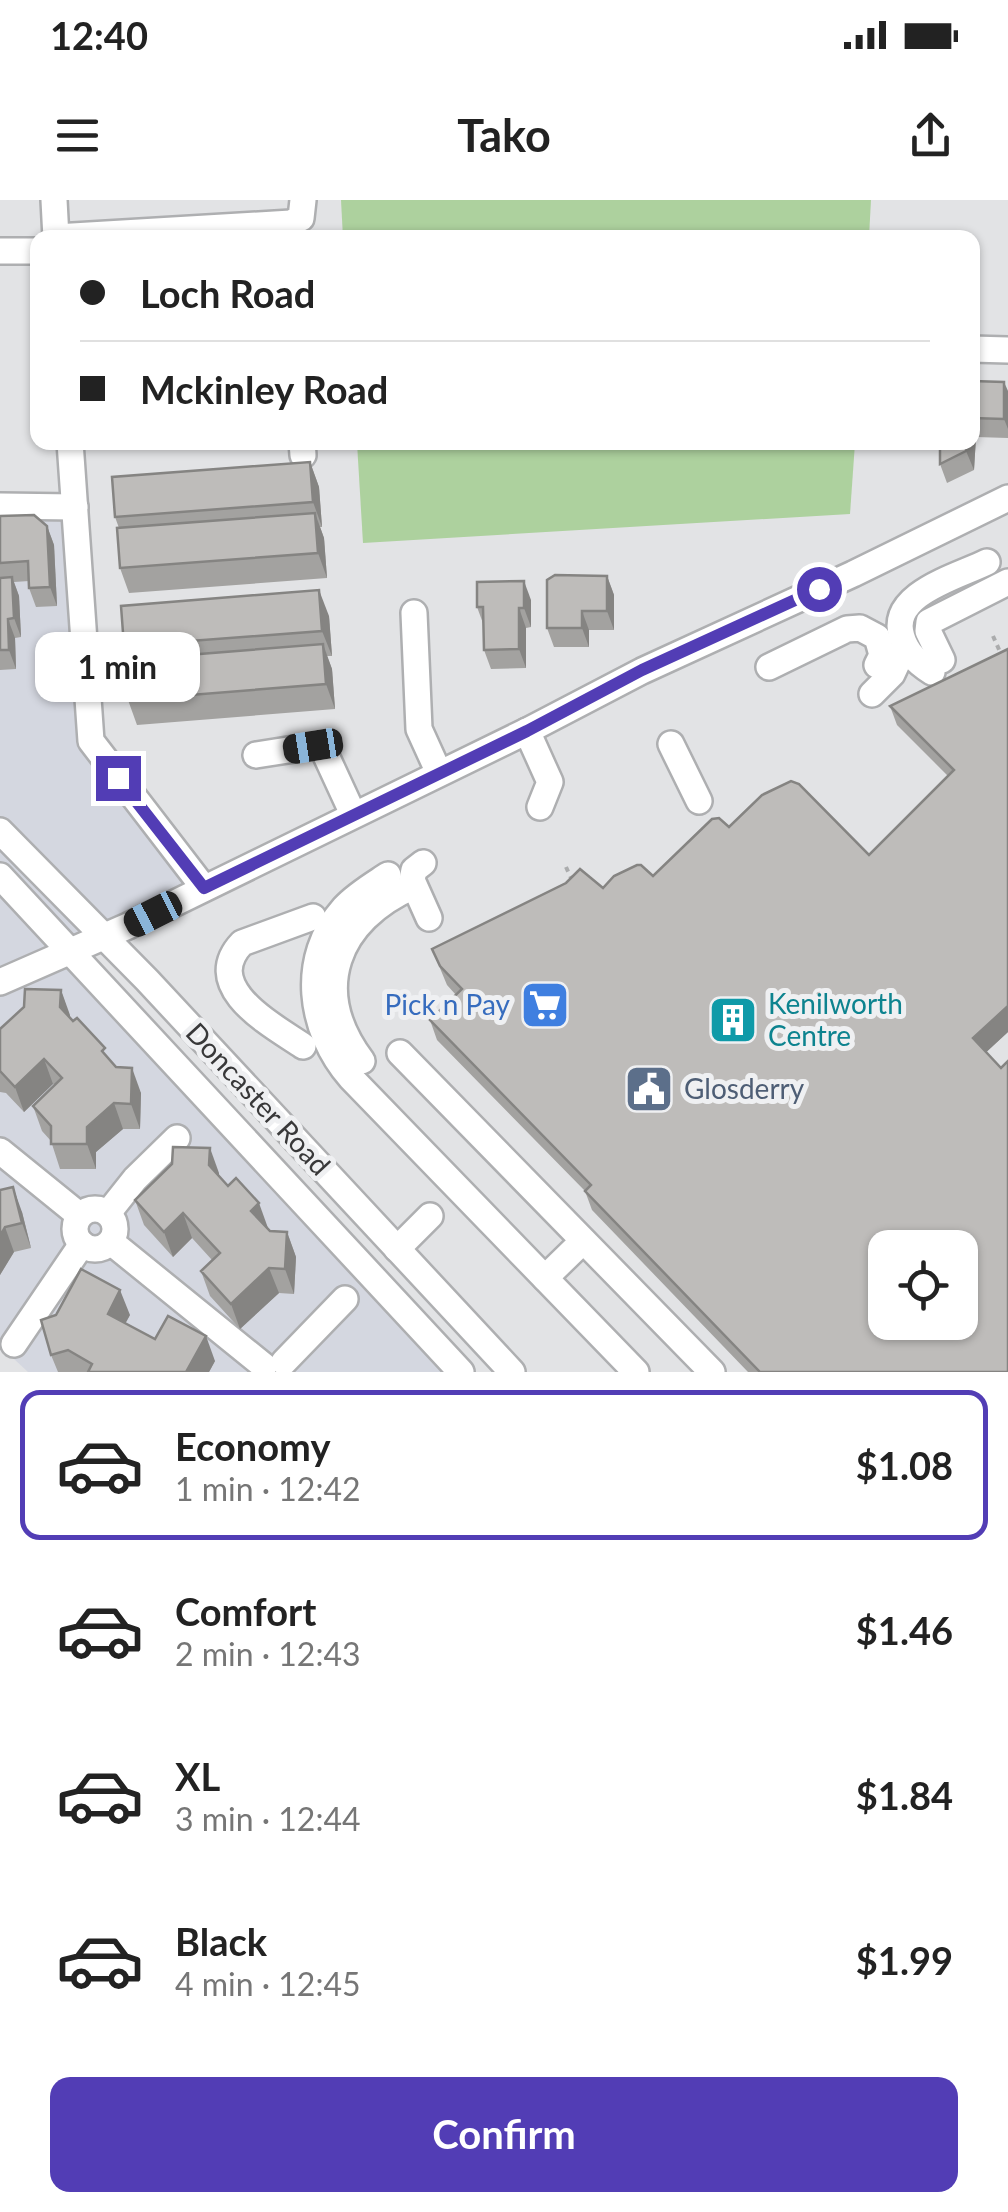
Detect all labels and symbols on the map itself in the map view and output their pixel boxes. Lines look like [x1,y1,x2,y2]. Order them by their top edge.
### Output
route start [797,567,842,612]
callout: 1 min [36,633,200,703]
car [281,726,345,766]
route end [96,756,141,801]
car [119,887,187,941]
supermarket icon: Pick n Pay [519,979,571,1031]
place label: Kenilworth Centre [768,986,903,1052]
place label: Pick n Pay [385,987,511,1021]
building icon: Kenilworth Centre [707,994,759,1046]
street label: Doncaster Road [180,1015,338,1181]
public building icon: Glosderry [623,1063,675,1115]
place label: Glosderry [684,1071,805,1105]

